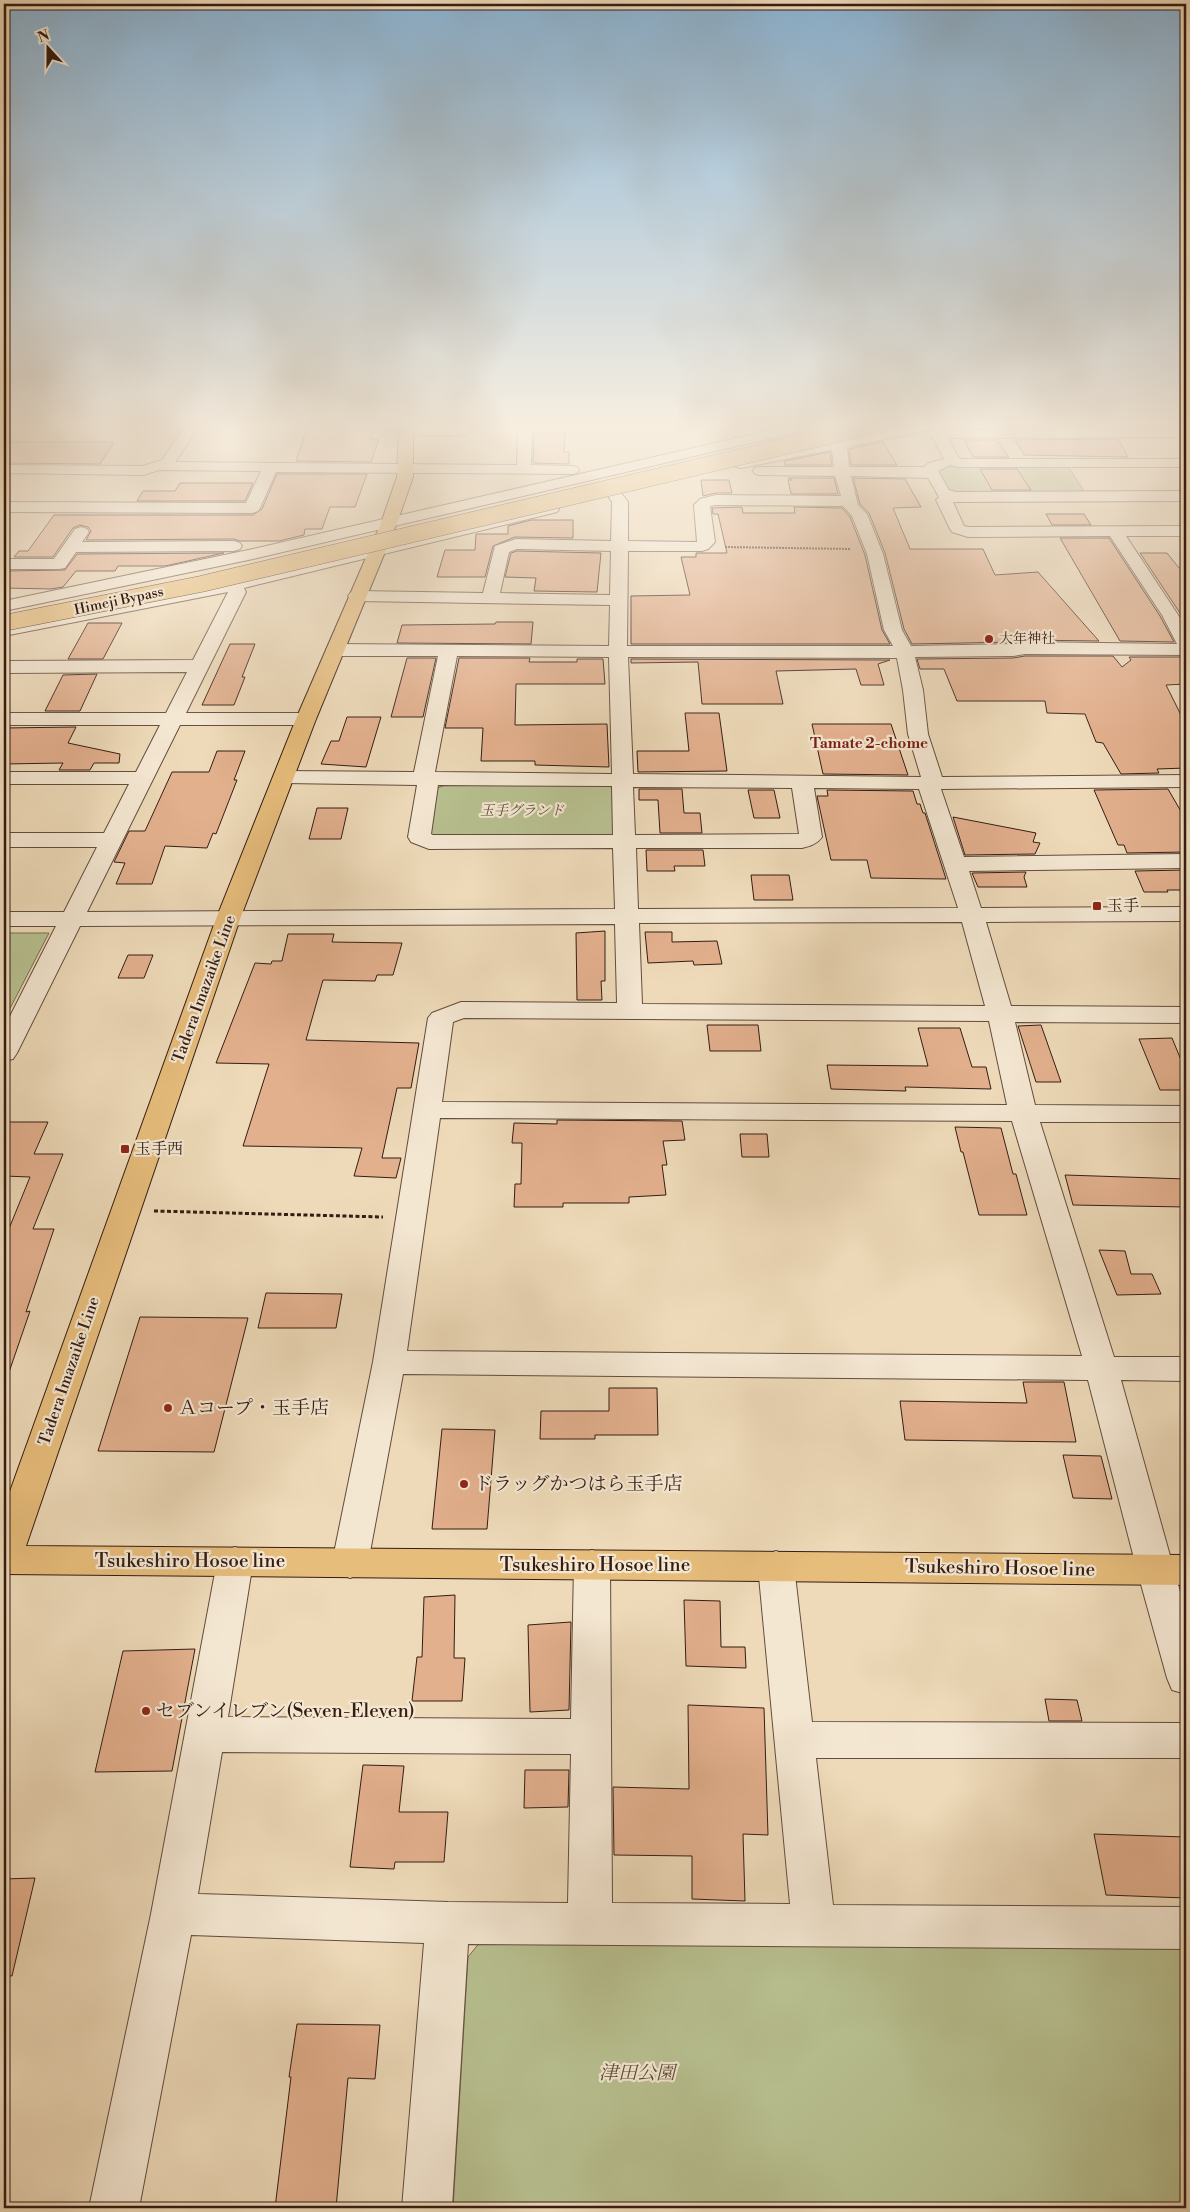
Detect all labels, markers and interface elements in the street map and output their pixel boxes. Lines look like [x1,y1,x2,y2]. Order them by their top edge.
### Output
north arrow [22,22,72,72]
text: N [35,26,52,47]
street label: Himeji Bypass [73,583,165,619]
place label: 大年神社 [999,630,1055,648]
marker: 大年神社 [983,633,995,645]
district label: Tamate 2-chome [810,734,928,753]
park label: 玉手グランド [480,802,565,820]
place label: 玉手 [1107,896,1139,916]
marker: 玉手 [1091,900,1103,912]
street label: Tadera Imazaike Line [168,912,240,1066]
place label: 玉手西 [135,1139,183,1159]
marker: 玉手西 [119,1143,131,1155]
street label: Tadera Imazaike Line [34,1294,104,1448]
place label: Ａコープ・玉手店 [178,1396,329,1420]
marker: Ａコープ・玉手店 [162,1402,174,1414]
place label: ドラッグかつはら玉手店 [474,1472,683,1496]
marker: ドラッグかつはら玉手店 [458,1478,470,1490]
street label: Tsukeshiro Hosoe line [95,1549,285,1573]
street label: Tsukeshiro Hosoe line [500,1553,690,1577]
street label: Tsukeshiro Hosoe line [905,1554,1095,1582]
place label: セブンイレブン(Seven-Eleven) [156,1699,415,1723]
marker: セブンイレブン(Seven-Eleven) [140,1705,152,1717]
park label: 津田公園 [599,2061,678,2085]

